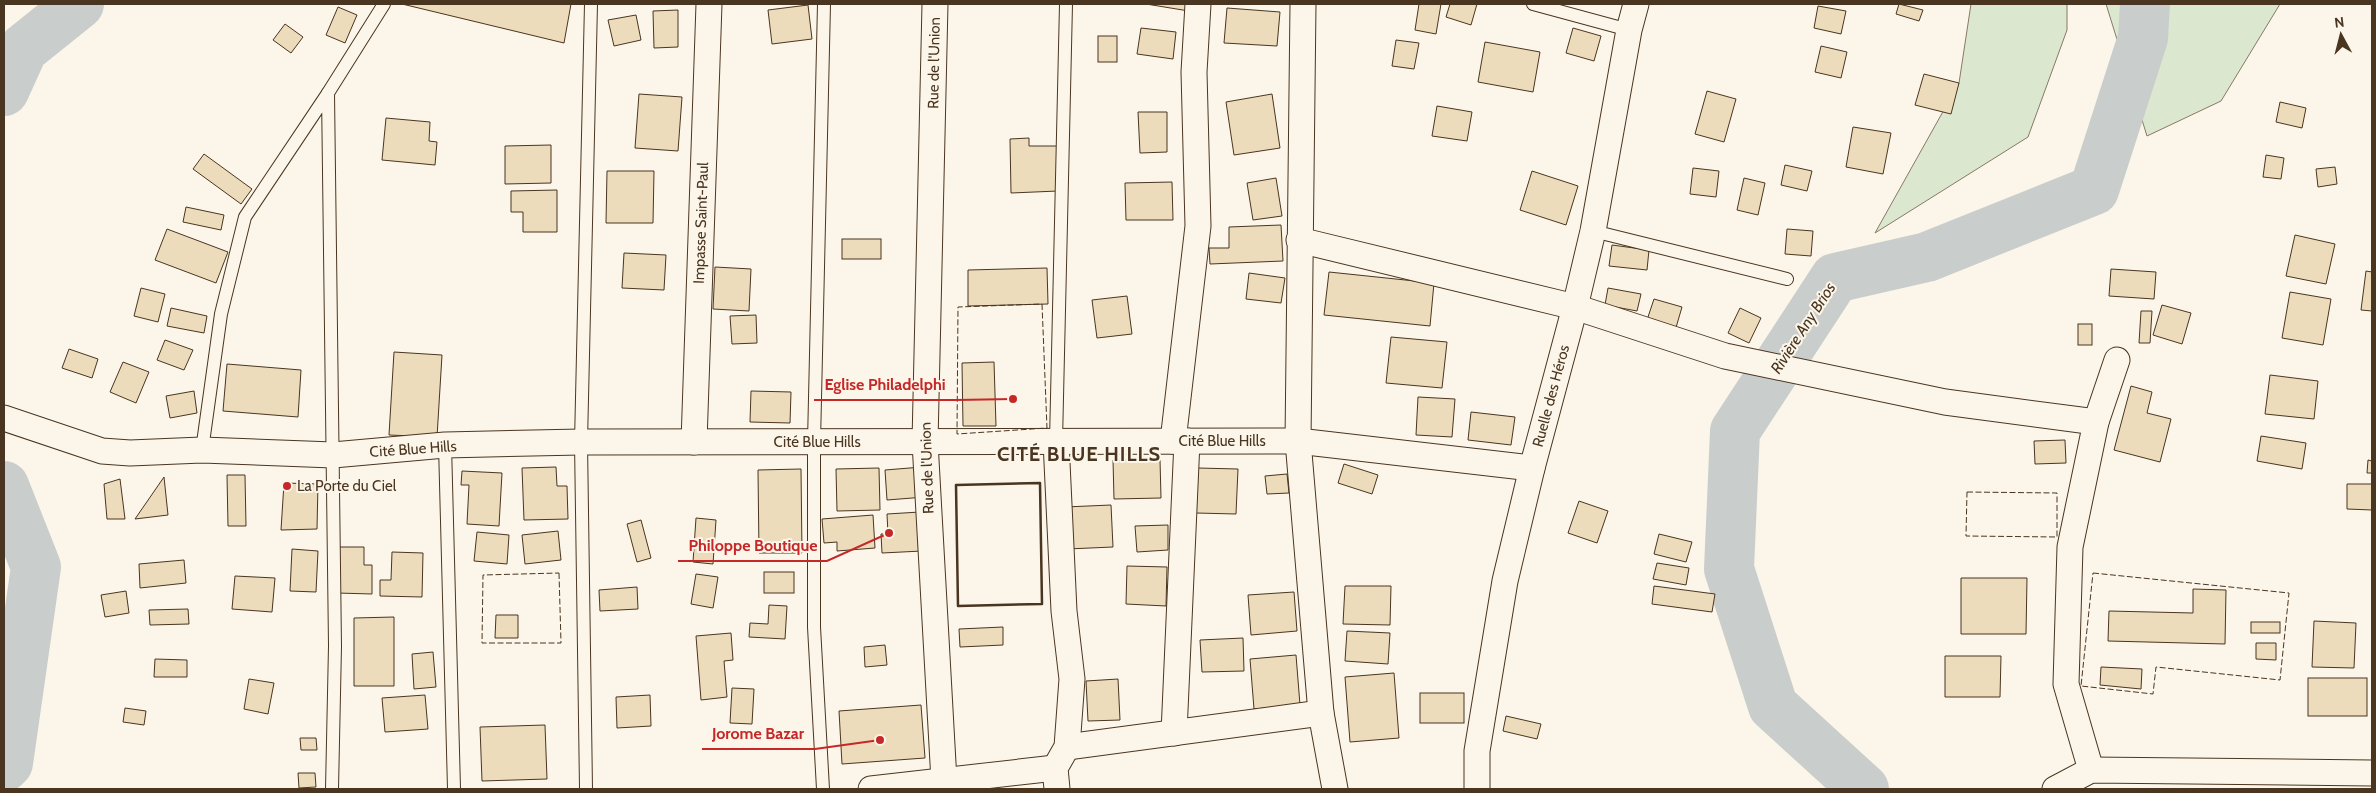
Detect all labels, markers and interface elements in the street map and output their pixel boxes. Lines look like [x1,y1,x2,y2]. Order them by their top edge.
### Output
north arrow [2316,10,2366,60]
text: N [2333,13,2345,32]
street label: Rue de l'Union [924,17,944,109]
street label: Impasse Saint-Paul [690,161,712,284]
water label: Rivière Any Brios [1766,279,1840,377]
street label: Ruelle des Héros [1529,343,1573,449]
callout: Eglise Philadelphi [814,369,956,400]
text: Eglise Philadelphi [824,375,946,394]
street label: Rue de l'Union [916,422,938,514]
street label: Cité Blue Hills [1178,432,1266,450]
street label: Cité Blue Hills [773,433,861,451]
street label: Cité Blue Hills [369,437,457,461]
district label: CITÉ BLUE HILLS [997,442,1161,466]
place label: La Porte du Ciel [297,477,397,495]
marker: La Porte du Ciel [281,480,293,492]
callout: Philoppe Boutique [678,530,827,561]
text: Philoppe Boutique [688,536,818,555]
callout: Jorome Bazar [702,718,815,749]
text: Jorome Bazar [711,724,805,743]

